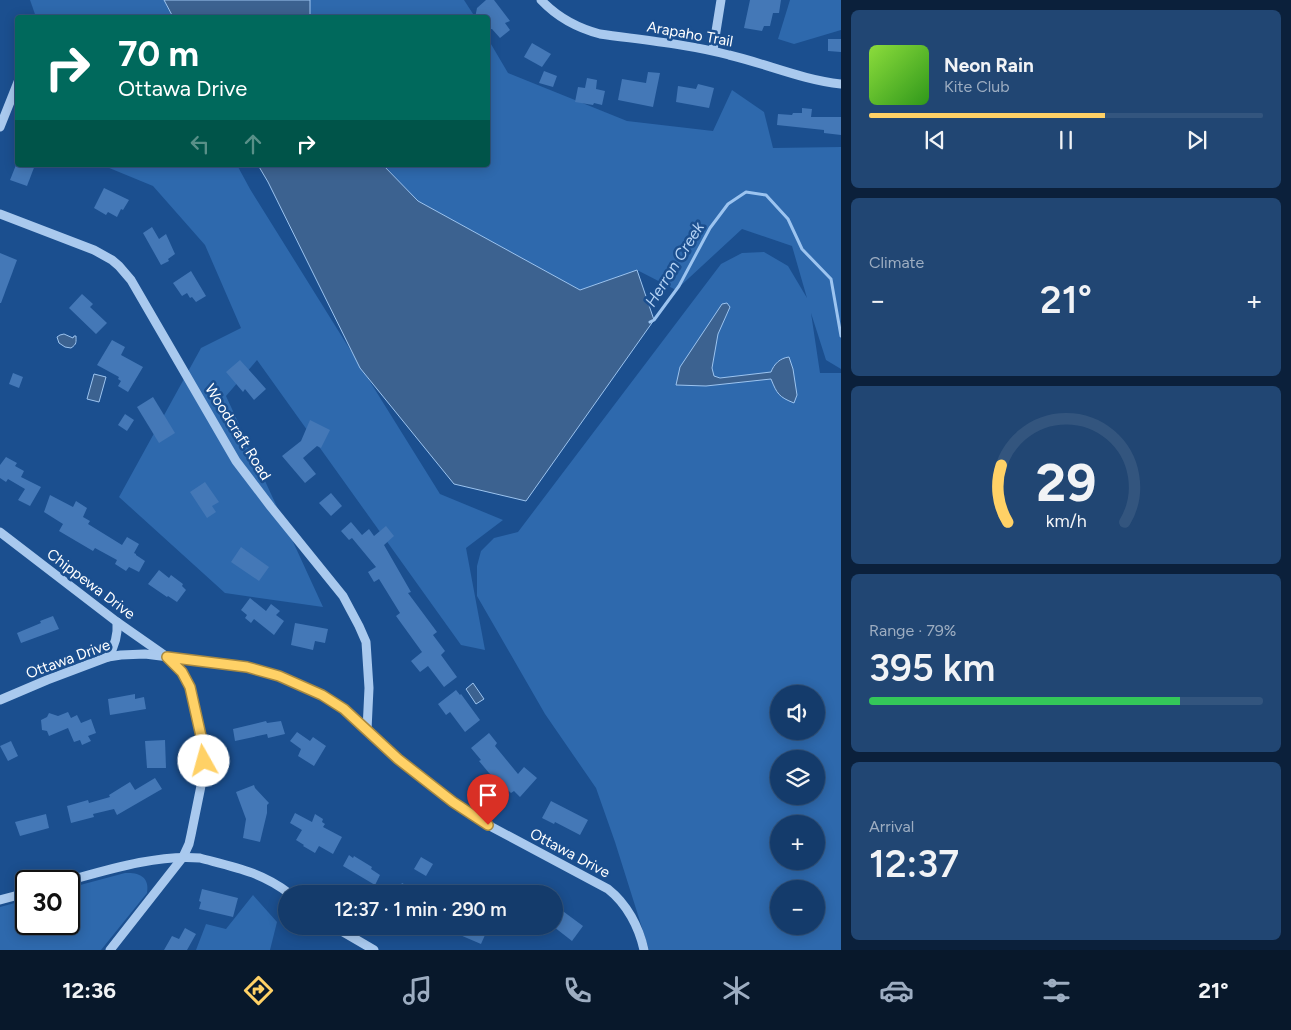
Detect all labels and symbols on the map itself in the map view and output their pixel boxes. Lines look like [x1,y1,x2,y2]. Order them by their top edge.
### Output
street label: Arapaho Trail [645,18,735,50]
water label: Herron Creek [641,217,709,310]
street label: Woodcraft Road [201,380,275,484]
street label: Chippewa Drive [43,545,139,623]
street label: Ottawa Drive [24,635,112,683]
position arrow [177,734,229,786]
pin [467,774,509,825]
street label: Ottawa Drive [527,824,613,882]
speed limit sign: 30 [15,870,80,935]

